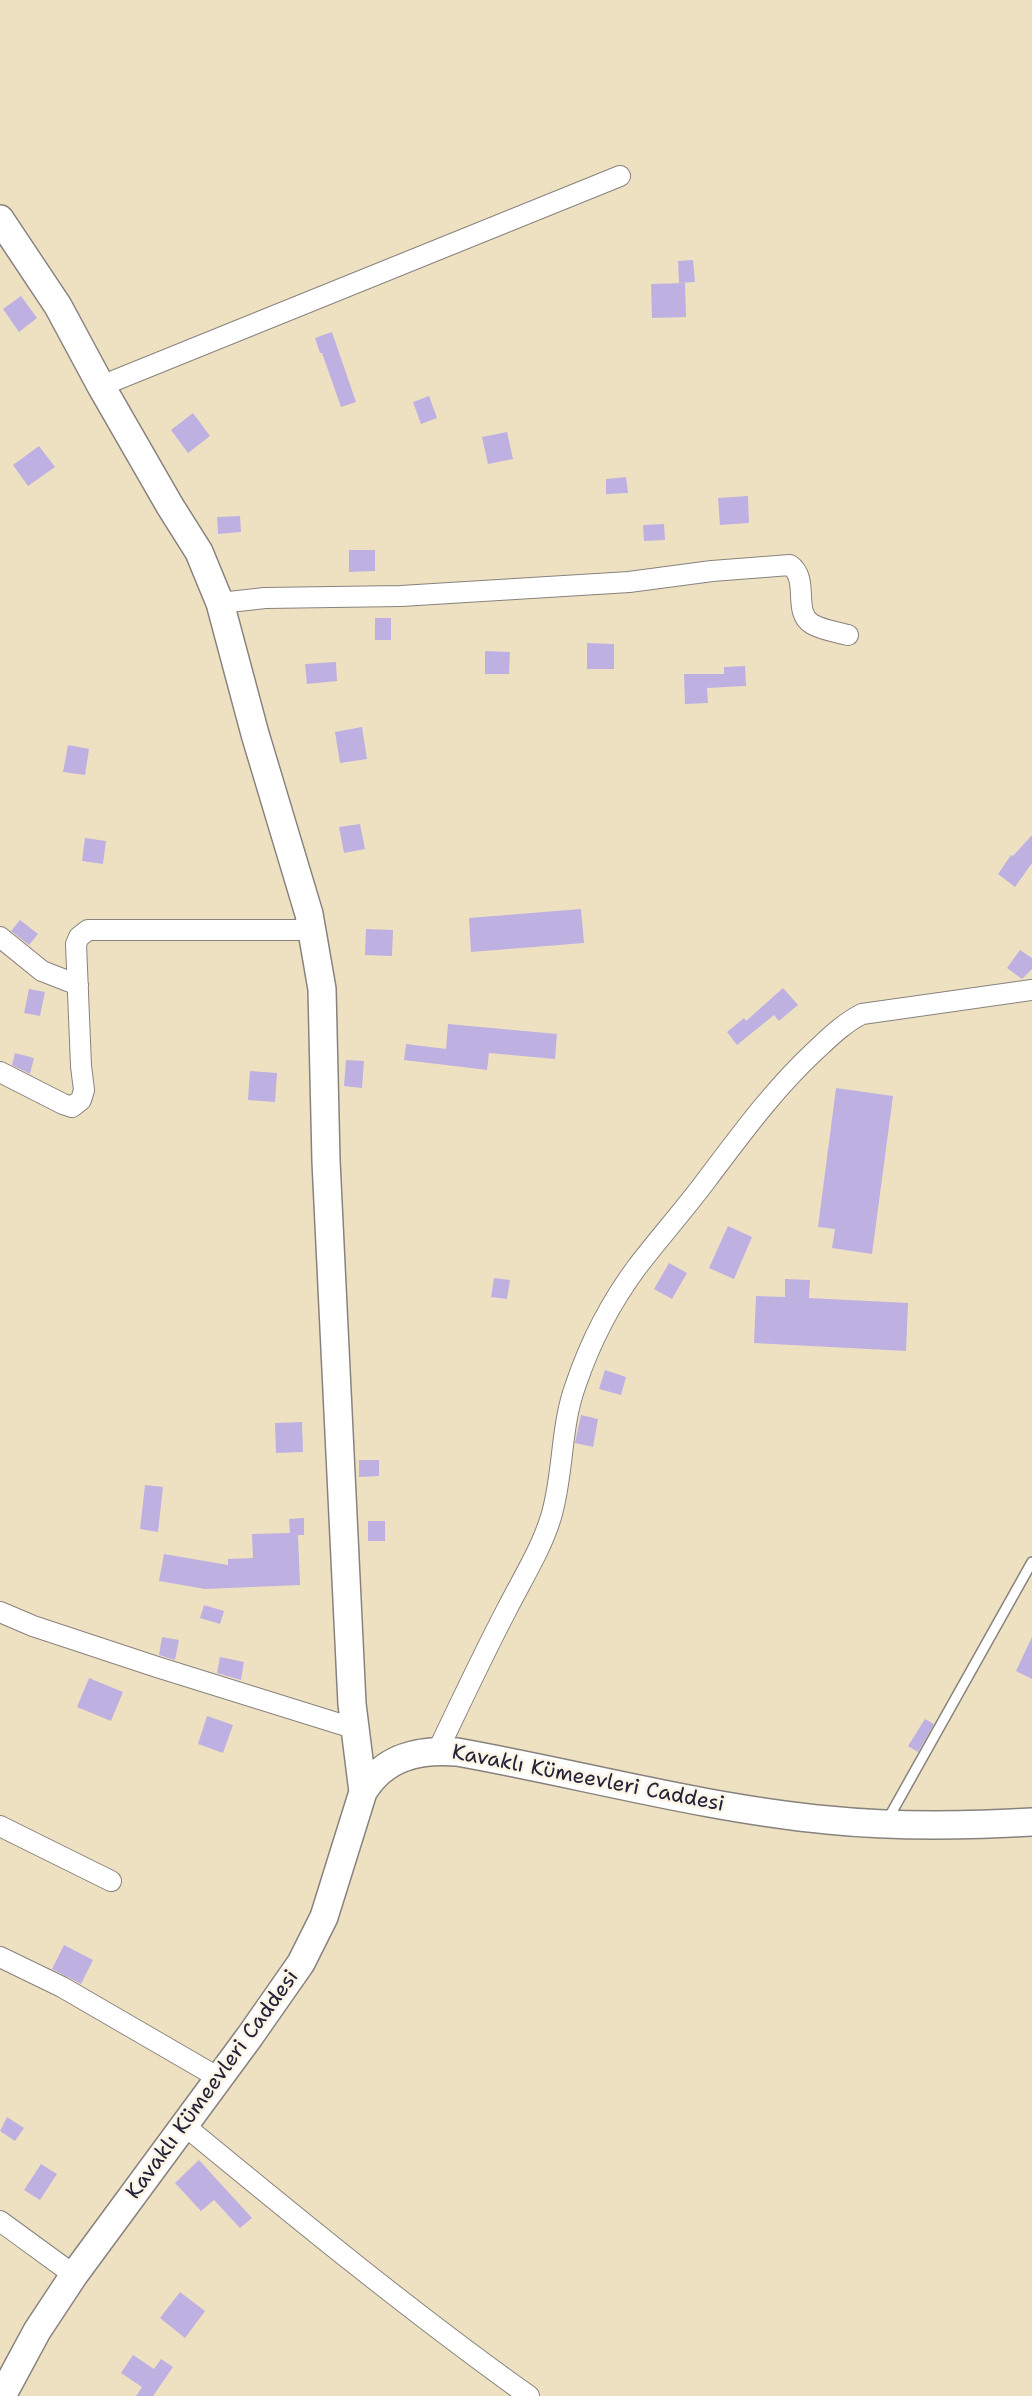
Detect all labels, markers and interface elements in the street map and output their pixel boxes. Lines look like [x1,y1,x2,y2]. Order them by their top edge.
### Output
street label: Kavaklı Kümeevleri Caddesi [450,1740,726,1818]
street label: Kavaklı Kümeevleri Caddesi [121,1966,305,2204]

